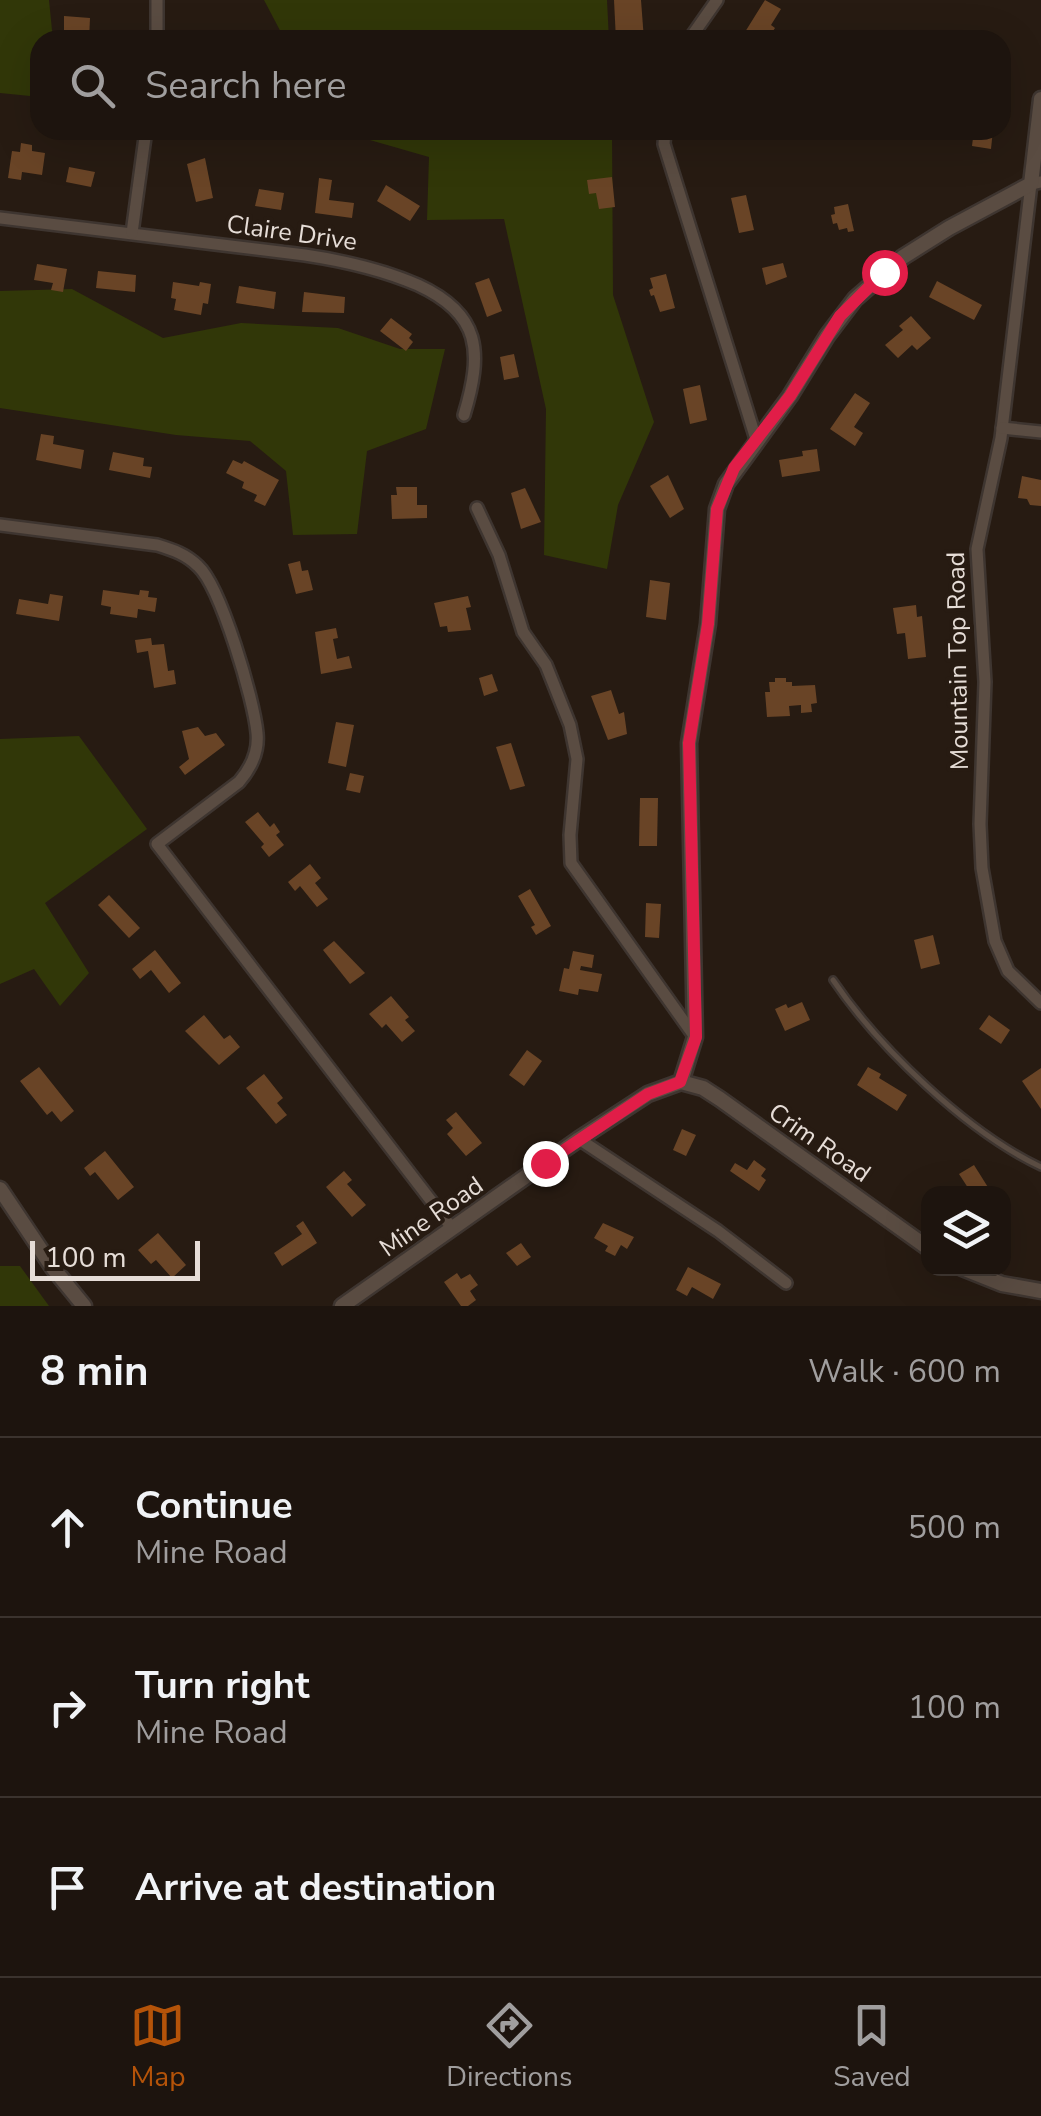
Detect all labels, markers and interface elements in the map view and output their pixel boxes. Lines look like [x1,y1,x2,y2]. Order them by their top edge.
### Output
search box [30,30,1011,140]
icon: search [65,58,120,113]
text: Search here [145,60,346,111]
street label: Claire Drive [225,207,359,259]
route start [862,250,908,296]
street label: Mountain Top Road [939,552,977,770]
street label: Crim Road [762,1095,877,1190]
route end [523,1141,569,1187]
street label: Mine Road [373,1169,490,1265]
map controls [921,1186,1011,1276]
button: layers [921,1186,1011,1276]
scale bar [30,1236,200,1280]
text: 100 m [45,1239,127,1277]
text: 8 min [40,1343,149,1400]
text: Walk · 600 m [808,1350,1001,1393]
text: Continue [135,1480,293,1531]
icon: ahead [40,1500,95,1555]
text: 500 m [908,1506,1001,1549]
text: Mine Road [135,1531,288,1574]
text: Turn right [135,1660,310,1711]
icon: right [40,1680,95,1735]
text: 100 m [908,1686,1001,1729]
text: Mine Road [135,1711,288,1754]
icon: arrive [40,1860,95,1915]
text: Arrive at destination [135,1862,496,1913]
tab: Map [130,1998,185,2096]
tab: Directions [446,1998,572,2096]
tab: Saved [833,1998,911,2096]

